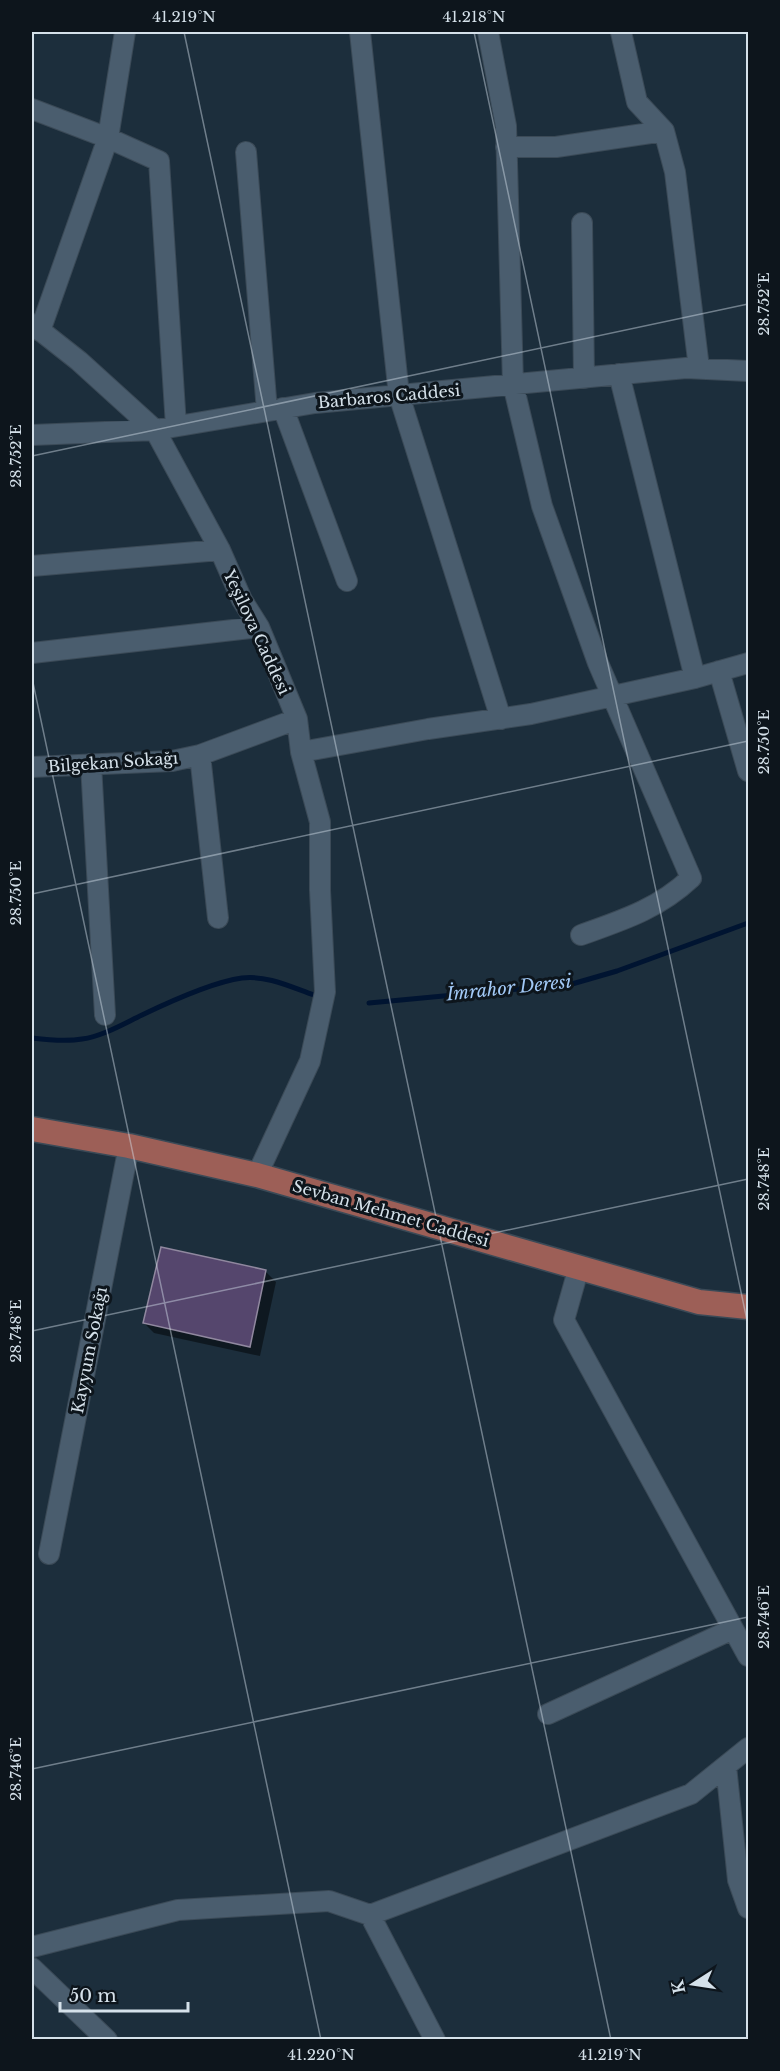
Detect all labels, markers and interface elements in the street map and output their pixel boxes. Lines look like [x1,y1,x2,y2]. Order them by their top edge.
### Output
text: 41.219°N [152,7,216,26]
text: 41.218°N [442,7,506,26]
text: 28.752°E [754,272,773,336]
street label: Barbaros Caddesi [317,380,462,412]
text: 28.752°E [6,424,25,488]
street label: Yeşilova Caddesi [219,565,295,698]
text: 28.750°E [754,710,773,774]
street label: Bilgekan Sokağı [47,747,179,777]
text: 28.750°E [6,861,25,925]
water label: İmrahor Deresi [444,969,574,1006]
text: 28.748°E [754,1147,773,1211]
street label: Sevban Mehmet Caddesi [290,1175,492,1251]
street label: Kayyum Sokağı [67,1285,111,1415]
text: 28.748°E [6,1299,25,1363]
text: 28.746°E [754,1585,773,1649]
text: 28.746°E [6,1737,25,1801]
north arrow [663,1954,723,2014]
scale bar [60,1975,188,2013]
text: K [667,1978,689,1996]
text: 50 m [69,1985,117,2007]
text: 41.220°N [287,2045,355,2064]
text: 41.219°N [578,2045,642,2064]

